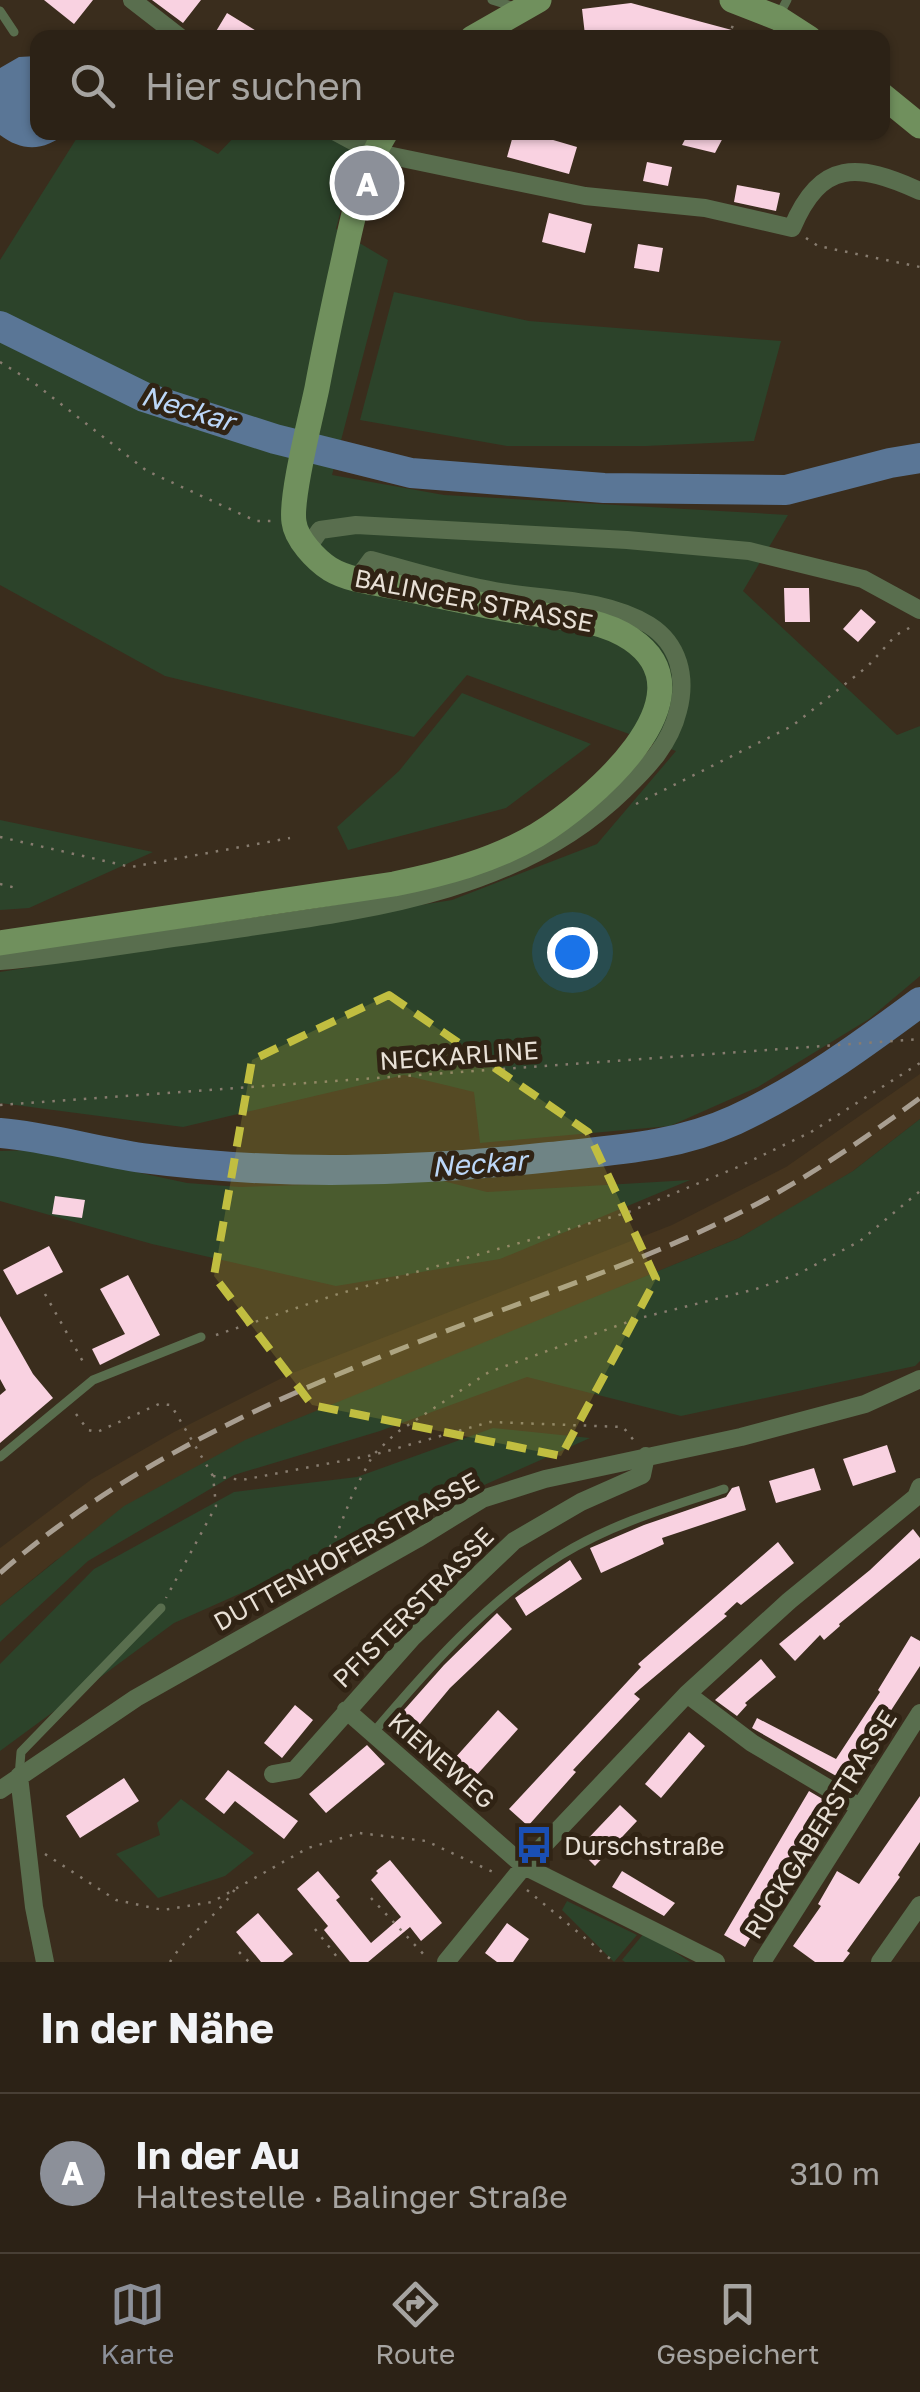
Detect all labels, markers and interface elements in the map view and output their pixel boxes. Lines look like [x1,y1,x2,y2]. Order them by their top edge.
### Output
search box [30,30,890,140]
icon: search [65,58,120,113]
text: Hier suchen [145,63,363,108]
pin: A [334,146,400,220]
water label: Neckar [138,378,242,439]
street label: BALINGER STRASSE [352,562,596,638]
your location [547,927,598,978]
street label: NECKARLINE [379,1034,539,1076]
water label: Neckar [430,1143,532,1183]
street label: DUTTENHOFERSTRASSE [208,1465,484,1637]
street label: PFISTERSTRASSE [326,1520,500,1694]
street label: RUCKGABERSTRASSE [737,1704,903,1944]
street label: KIENEWEG [382,1705,502,1815]
bus stop icon: Durschstraße [513,1824,555,1866]
place label: Durschstraße [564,1830,725,1861]
text: In der Nähe [40,2002,274,2052]
text: In der Au [135,2132,300,2177]
text: A [61,2154,84,2192]
text: 310 m [790,2154,880,2192]
text: Haltestelle · Balinger Straße [135,2177,568,2215]
tab: Karte [101,2277,174,2370]
tab: Route [375,2277,455,2370]
tab: Gespeichert [656,2277,819,2370]

